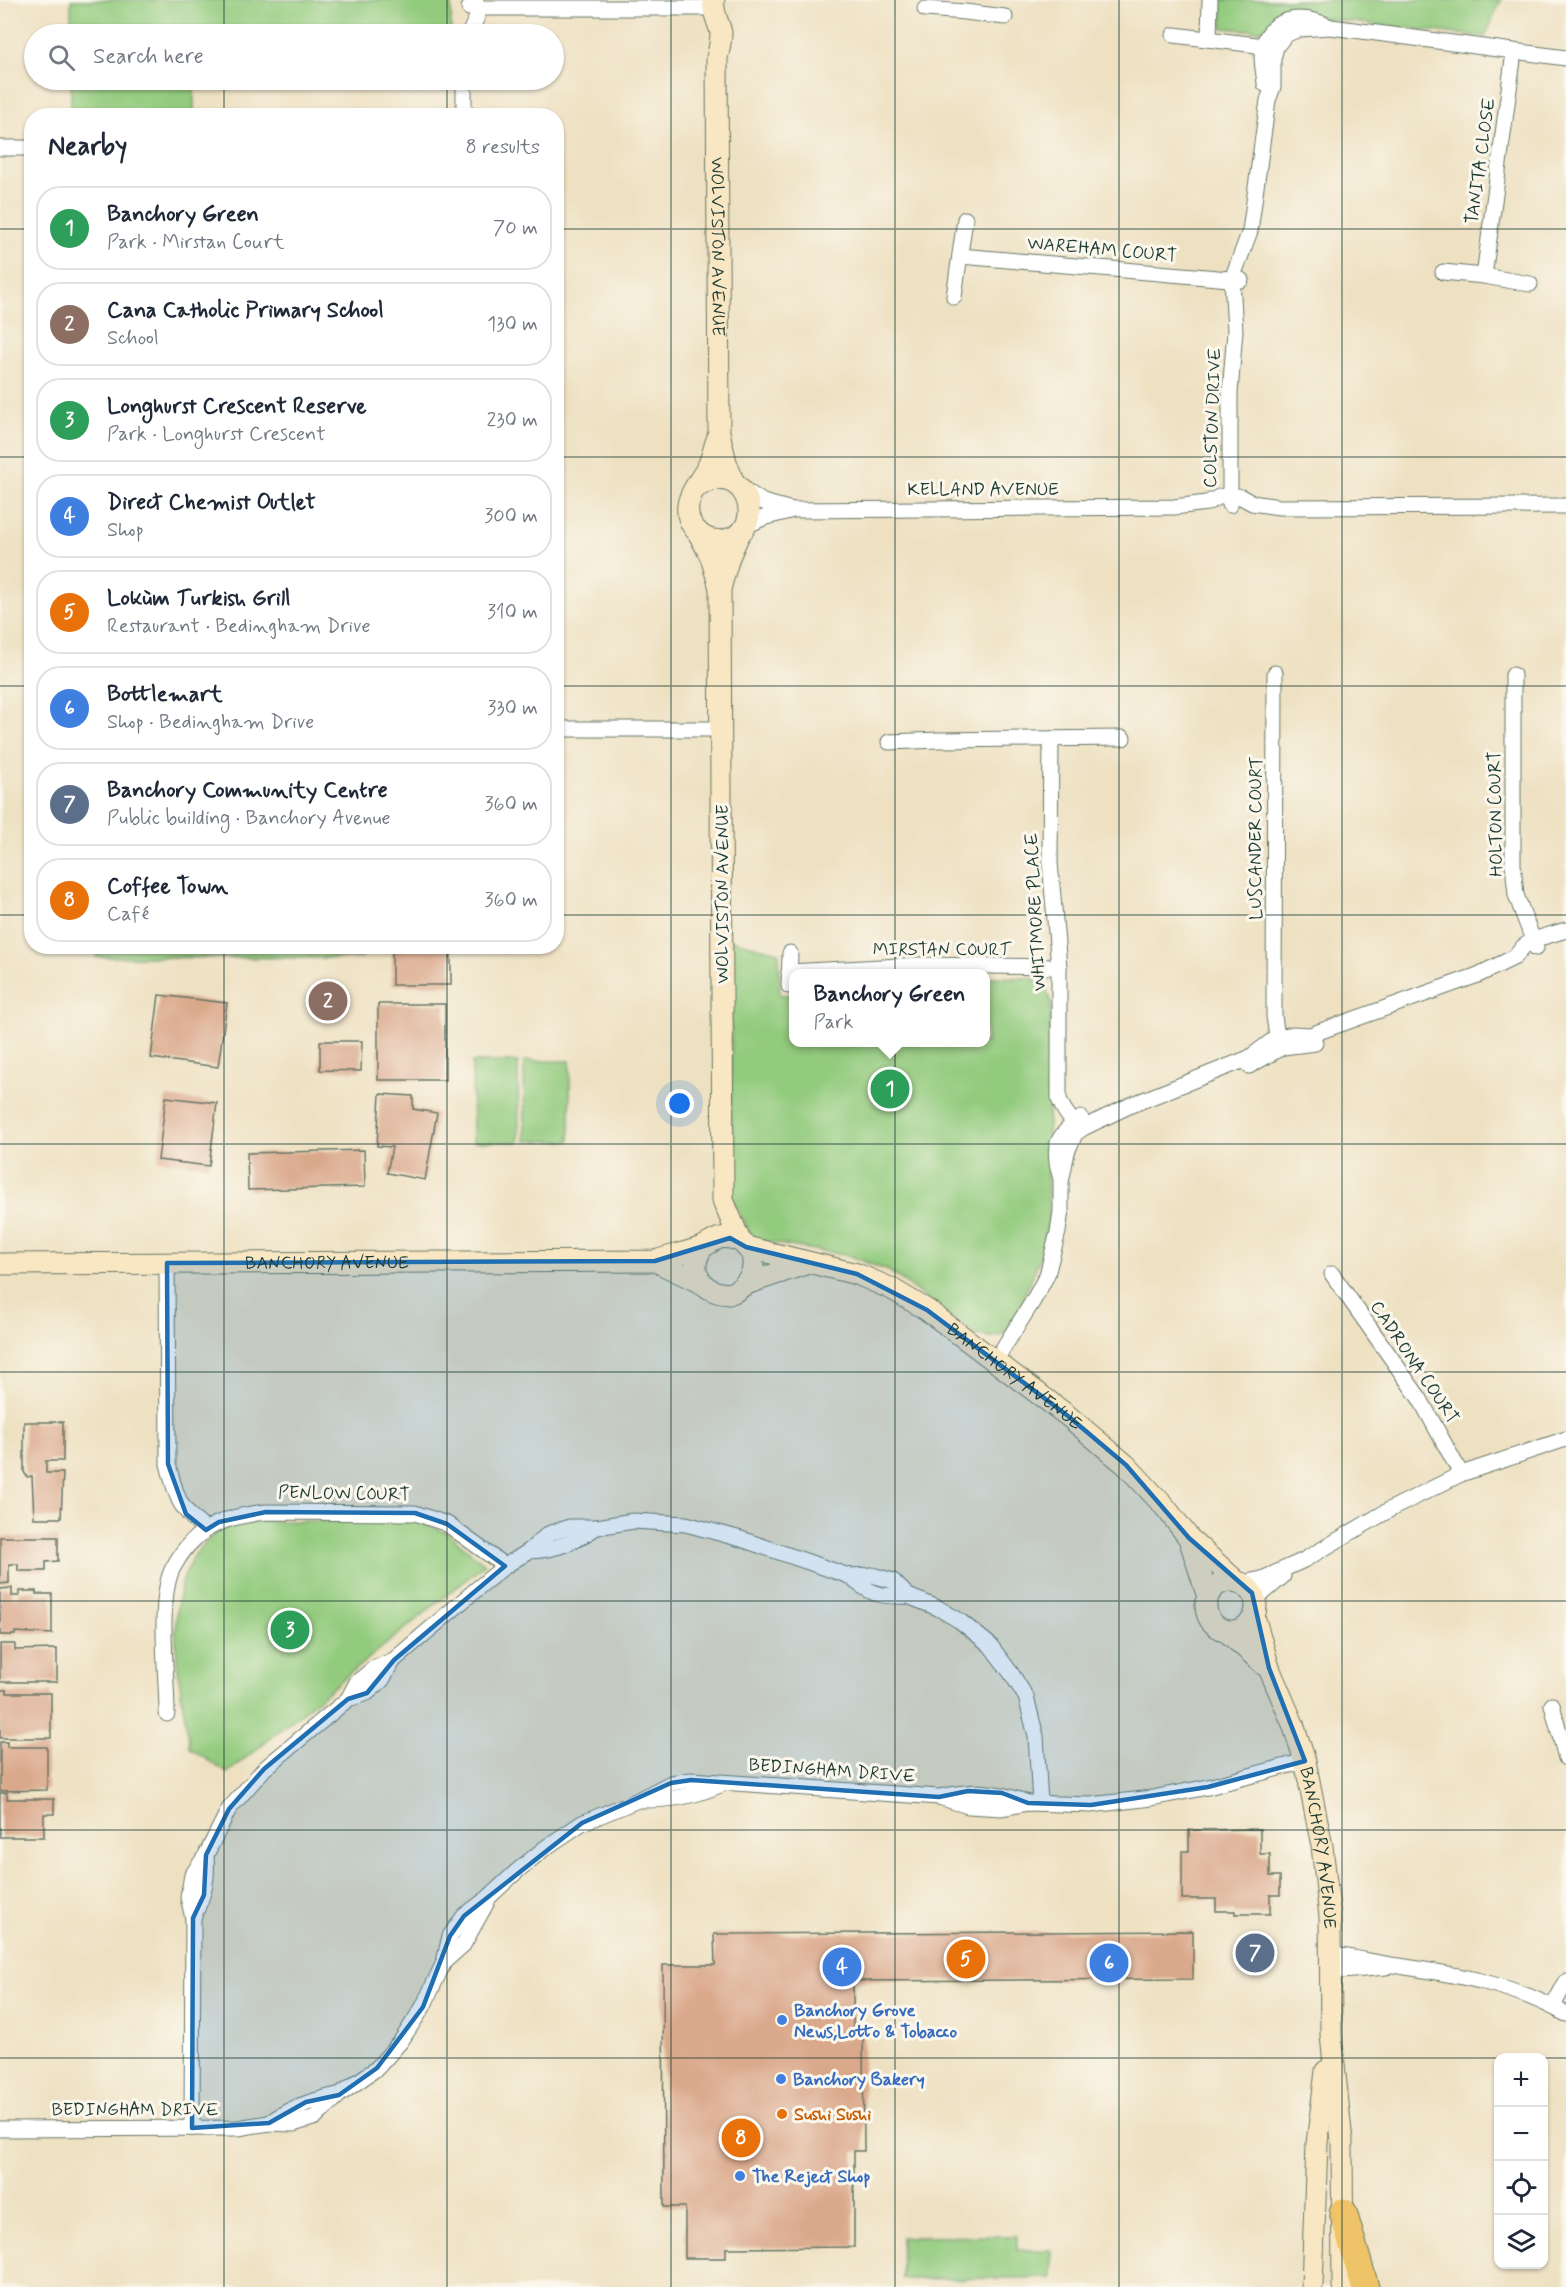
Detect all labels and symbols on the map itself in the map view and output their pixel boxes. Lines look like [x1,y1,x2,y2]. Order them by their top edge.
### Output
street label: TANITA CLOSE [1460,96,1502,226]
street label: WOLVISTON AVENUE [705,157,729,336]
street label: WAREHAM COURT [1026,231,1178,268]
street label: COLSTON DRIVE [1199,347,1227,489]
street label: KELLAND AVENUE [907,478,1059,502]
street label: HOLTON COURT [1483,751,1509,877]
street label: LUSCANDER COURT [1244,756,1268,920]
street label: WOLVISTON AVENUE [711,804,735,984]
street label: WHITMORE PLACE [1020,832,1052,992]
street label: MIRSTAN COURT [873,938,1012,962]
pin: 2 [308,978,348,1024]
pin: 1 [870,1066,910,1112]
your location [665,1089,694,1118]
street label: BANCHORY AVENUE [245,1251,409,1276]
street label: CADRONA COURT [1364,1296,1464,1429]
street label: BANCHORY AVENUE [942,1318,1087,1436]
street label: PENLOW COURT [278,1481,410,1507]
pin: 3 [270,1608,310,1652]
street label: BEDINGHAM DRIVE [748,1753,916,1789]
street label: BANCHORY AVENUE [1293,1765,1341,1929]
pin: 7 [1236,1930,1274,1976]
pin: 5 [946,1936,986,1982]
pin: 6 [1090,1940,1128,1986]
pin: 4 [822,1944,862,1990]
place label: Banchory Grove News,Lotto & Tobacco [794,1999,957,2044]
marker: Banchory Grove News,Lotto & Tobacco [775,2013,789,2027]
place label: Banchory Bakery [793,2068,925,2092]
marker: Banchory Bakery [774,2072,788,2086]
street label: BEDINGHAM DRIVE [51,2098,219,2122]
place label: Sushi Sushi [794,2103,871,2127]
marker: Sushi Sushi [775,2107,789,2121]
pin: 8 [722,2116,760,2160]
place label: The Reject Shop [752,2165,871,2189]
marker: The Reject Shop [733,2169,747,2183]

